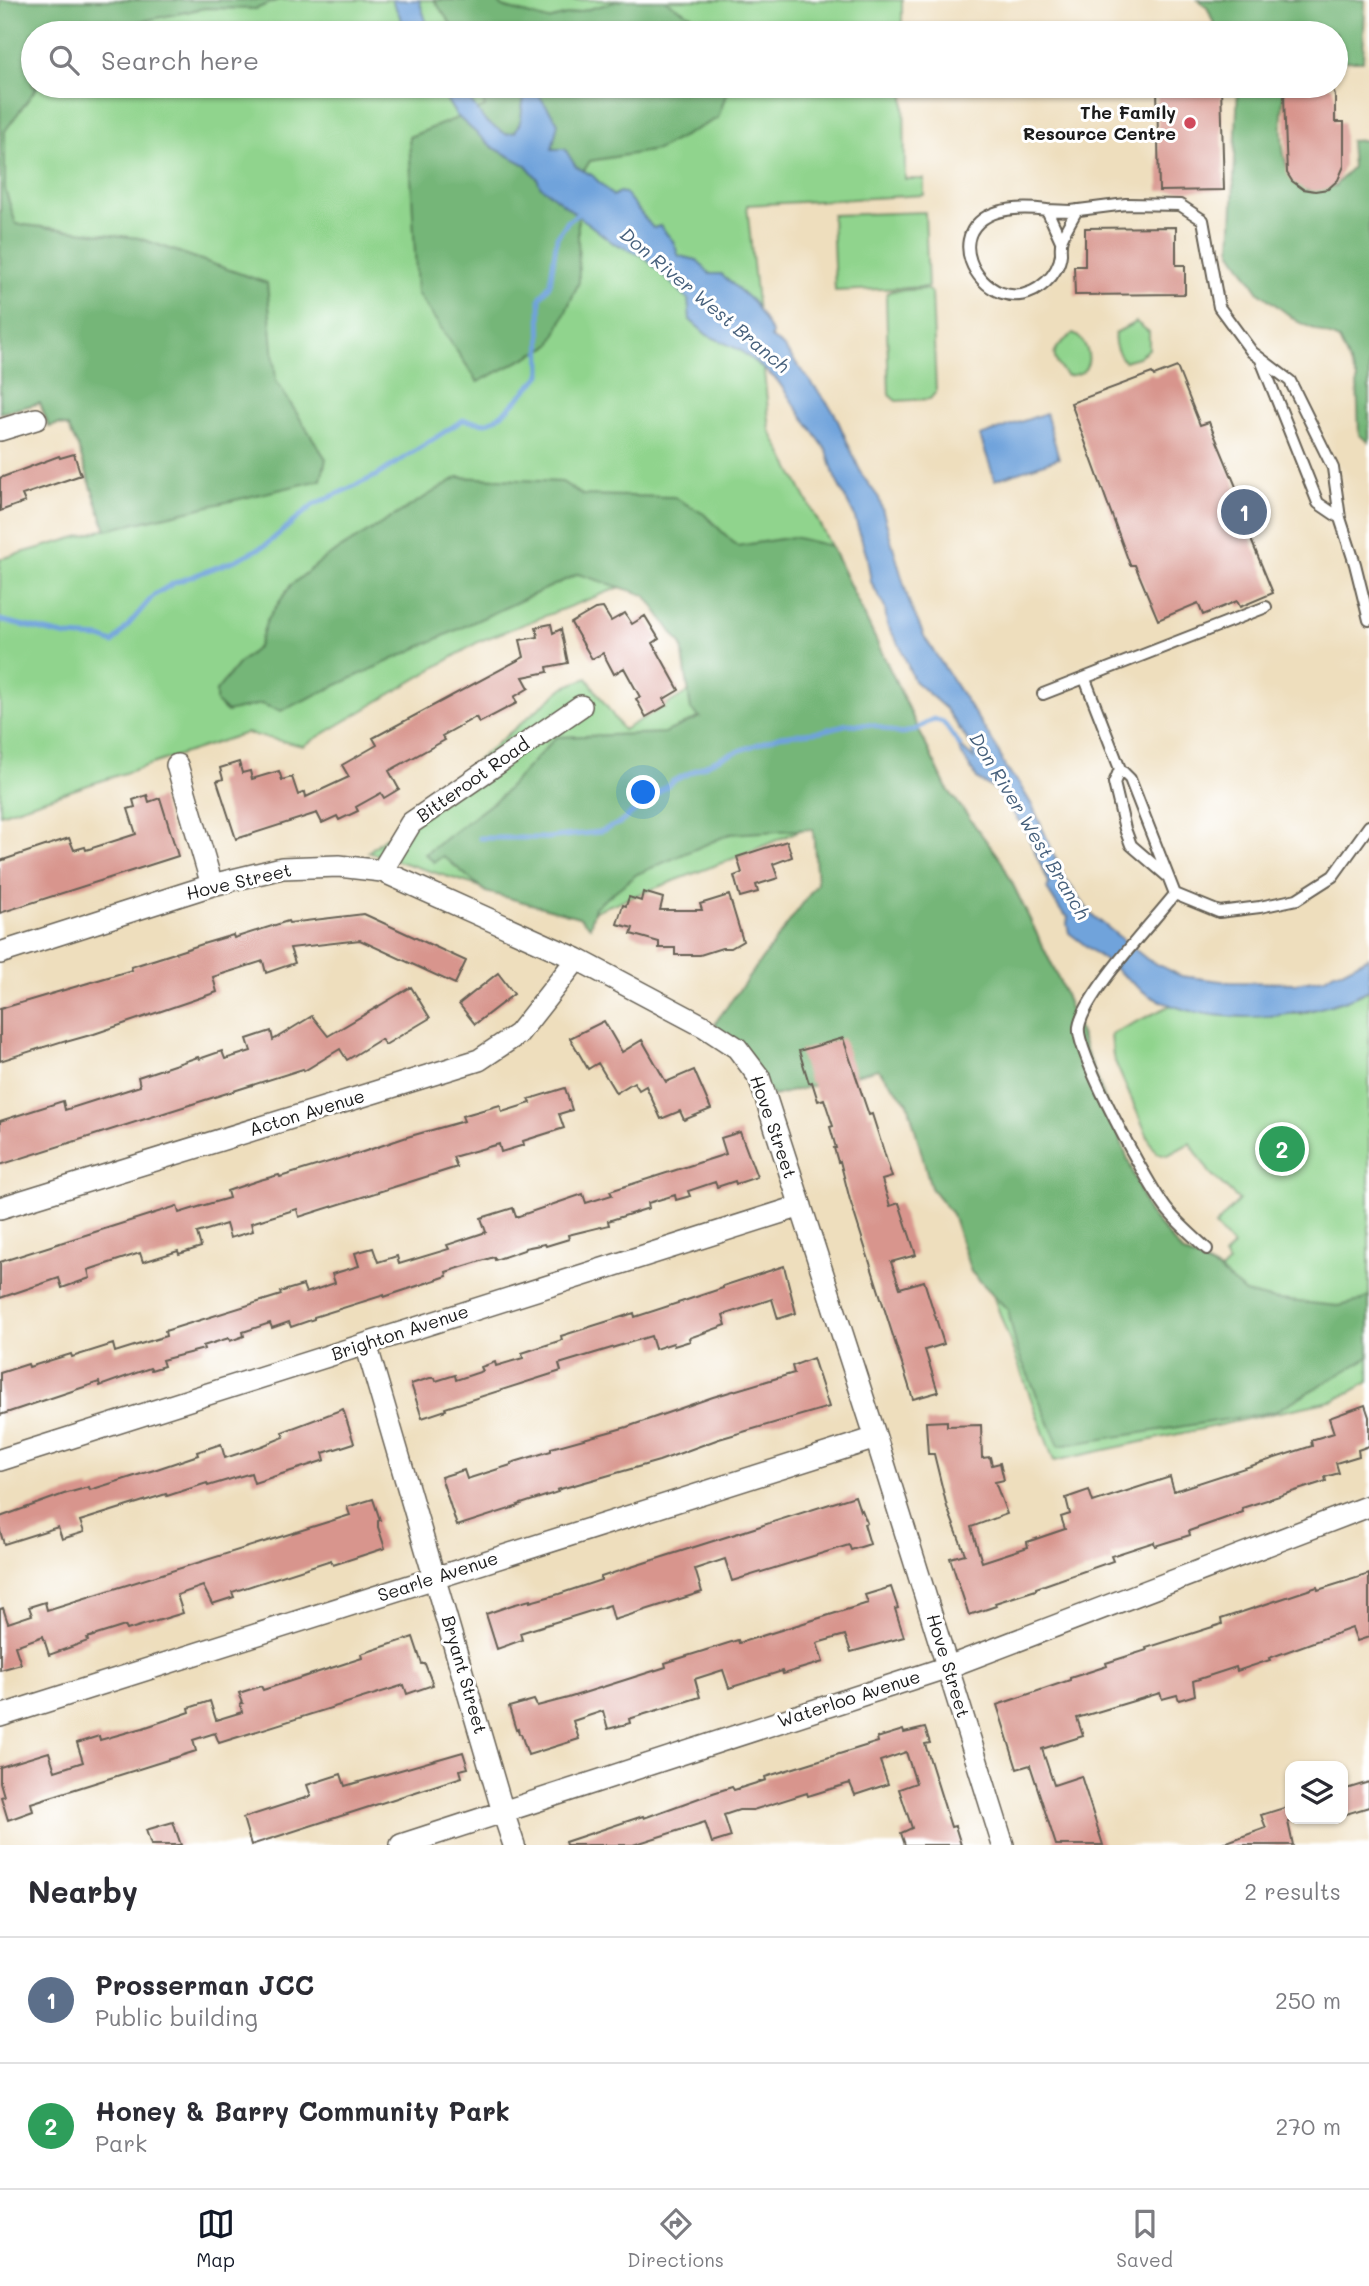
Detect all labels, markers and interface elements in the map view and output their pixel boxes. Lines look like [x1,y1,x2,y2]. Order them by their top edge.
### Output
search box [21,21,1348,98]
icon: search [45,41,83,79]
text: Search here [101,43,259,77]
place label: The Family Resource Centre [1023,100,1176,145]
marker: The Family Resource Centre [1182,115,1198,131]
water label: Don River West Branch [615,221,795,378]
pin: 1 [1221,486,1267,538]
water label: Don River West Branch [965,728,1096,924]
street label: Bitteroot Road [411,731,534,827]
your location [626,775,660,809]
street label: Hove Street [184,857,294,905]
street label: Hove Street [745,1072,803,1181]
street label: Acton Avenue [246,1083,367,1141]
pin: 2 [1259,1123,1305,1175]
street label: Brighton Avenue [328,1299,471,1366]
street label: Searle Avenue [374,1545,501,1607]
street label: Hove Street [922,1611,976,1720]
street label: Bryant Street [437,1613,493,1737]
street label: Waterloo Avenue [774,1664,923,1732]
map controls [1285,1761,1348,1824]
button: layers [1285,1761,1348,1824]
text: Nearby [28,1871,138,1911]
text: 2 results [1244,1876,1341,1906]
text: Prosserman JCC [95,1968,314,2002]
text: 1 [46,1985,56,2015]
text: 250 m [1275,1985,1341,2015]
text: Public building [95,2002,258,2032]
text: Honey & Barry Community Park [95,2094,510,2128]
text: 2 [45,2111,57,2141]
text: 270 m [1276,2111,1341,2141]
text: Park [95,2128,147,2158]
tab: Map [196,2205,235,2272]
tab: Directions [627,2205,724,2272]
tab: Saved [1116,2205,1173,2272]

